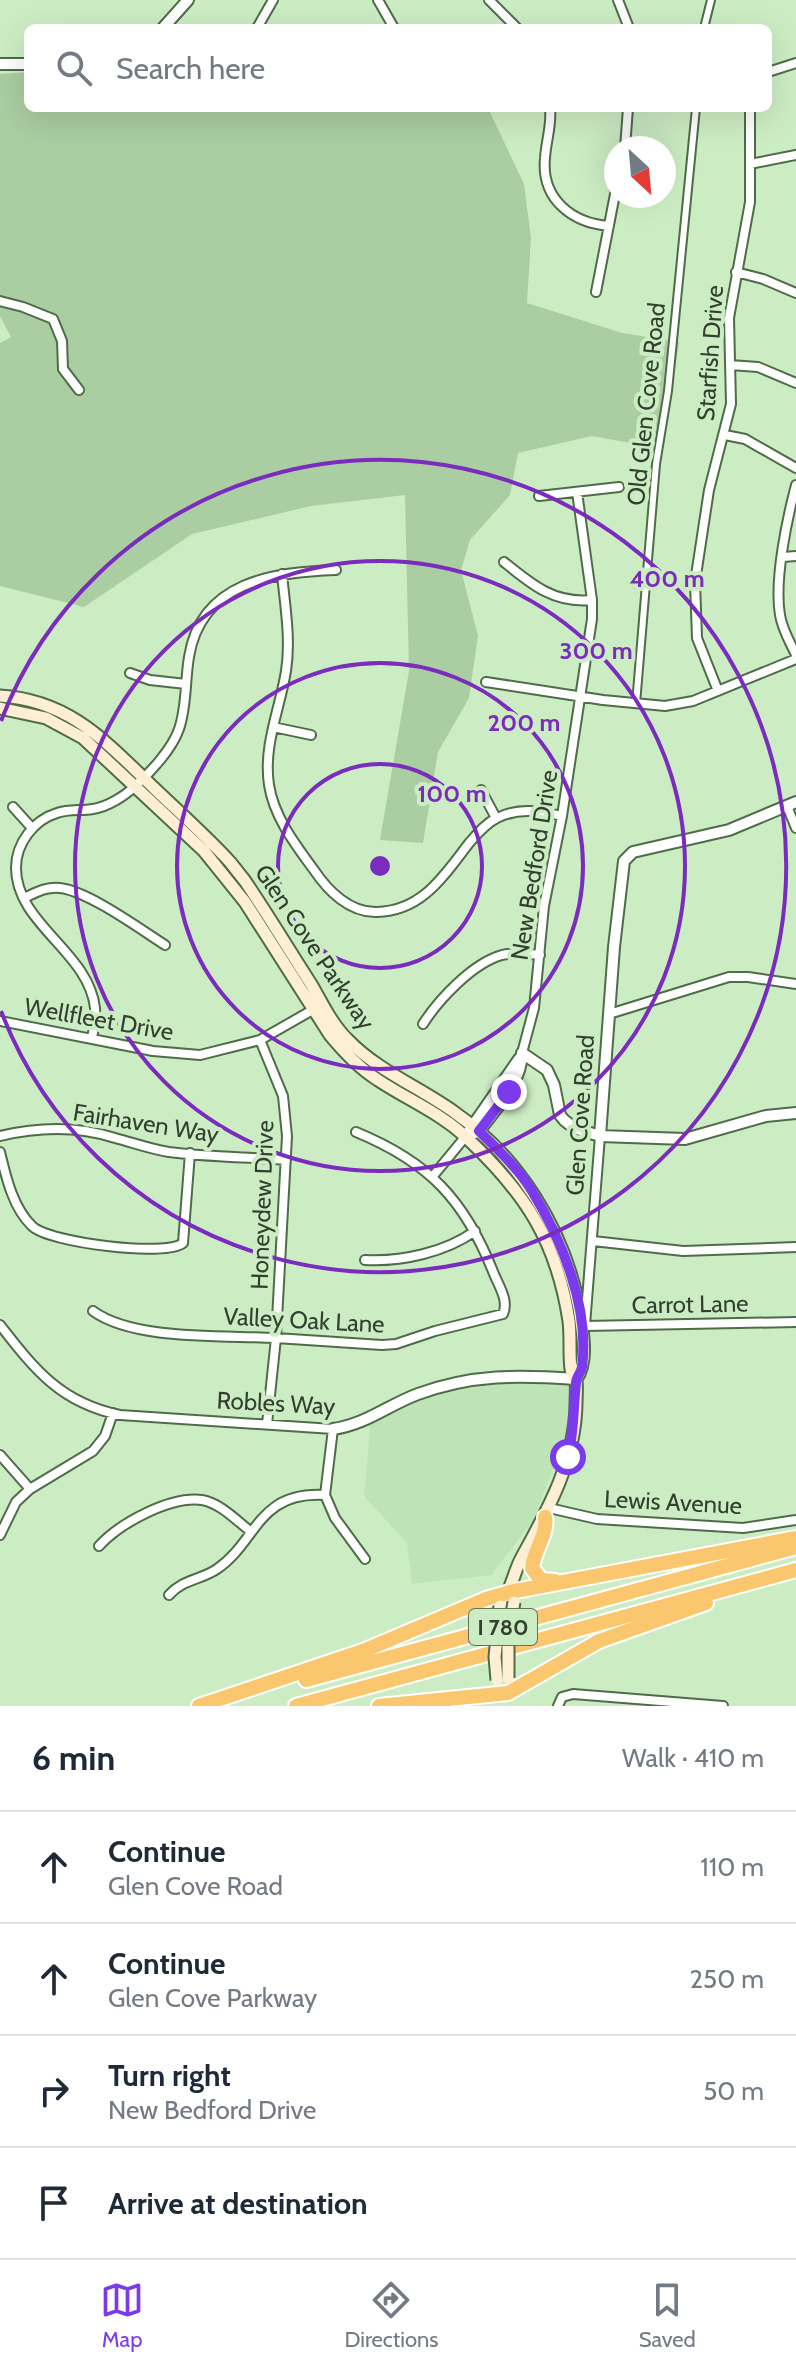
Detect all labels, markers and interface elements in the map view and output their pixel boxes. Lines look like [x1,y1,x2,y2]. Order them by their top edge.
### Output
search box [24,24,772,112]
icon: search [52,46,96,90]
text: Search here [116,50,265,87]
north arrow [604,136,676,208]
street label: Starfish Drive [691,284,729,422]
street label: Old Glen Cove Road [621,301,671,507]
text: 400 m [629,564,705,593]
text: 300 m [559,636,633,665]
text: 200 m [488,708,560,737]
street label: New Bedford Drive [505,768,563,962]
text: 100 m [417,779,487,808]
centre of rings [366,852,394,880]
street label: Glen Cove Parkway [249,859,381,1035]
street label: Wellfleet Drive [22,992,176,1046]
street label: Glen Cove Road [560,1033,600,1197]
route end [491,1074,527,1110]
street label: Fairhaven Way [71,1097,221,1149]
street label: Honeydew Drive [245,1120,279,1290]
street label: Carrot Lane [631,1288,749,1320]
street label: Valley Oak Lane [223,1301,385,1339]
street label: Robles Way [216,1385,336,1421]
route start [550,1439,586,1475]
street label: Lewis Avenue [603,1484,743,1520]
road number: I 780 [469,1609,537,1645]
text: 6 min [32,1737,115,1779]
text: Walk · 410 m [622,1742,764,1774]
text: Continue [108,1833,225,1870]
icon: ahead [32,1845,76,1889]
text: 110 m [700,1851,764,1883]
text: Glen Cove Road [108,1870,283,1902]
text: Continue [108,1945,225,1982]
icon: ahead [32,1957,76,2001]
text: 250 m [690,1963,764,1995]
text: Glen Cove Parkway [108,1982,317,2014]
text: Turn right [108,2057,231,2094]
icon: right [32,2069,76,2113]
text: 50 m [703,2075,764,2107]
text: New Bedford Drive [108,2094,316,2126]
icon: arrive [32,2181,76,2225]
text: Arrive at destination [108,2185,368,2222]
tab: Map [100,2278,144,2353]
tab: Directions [344,2278,438,2353]
tab: Saved [639,2278,696,2353]

